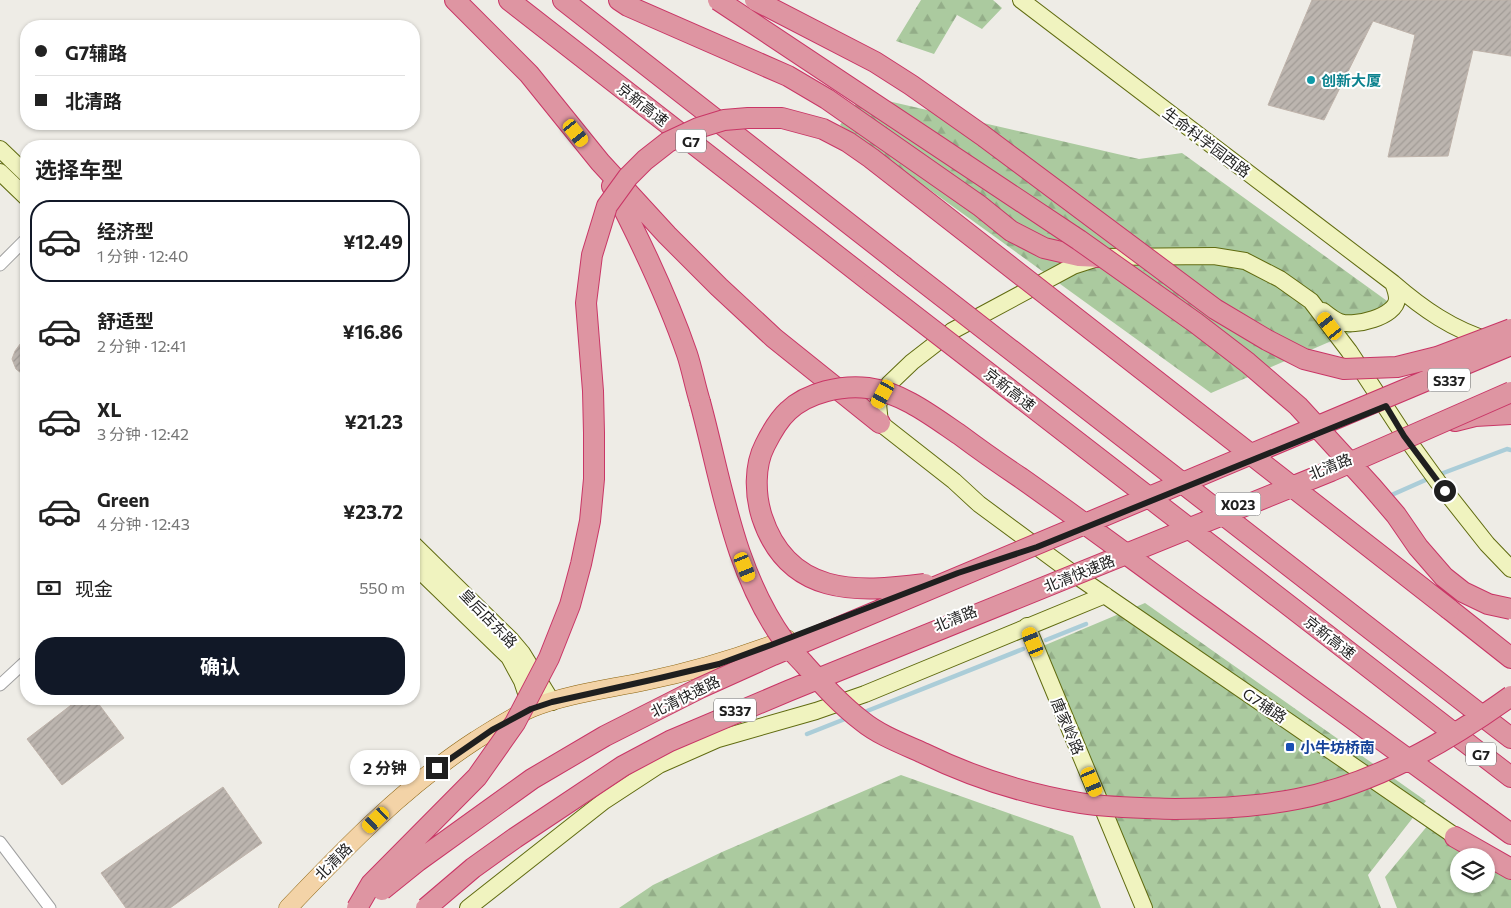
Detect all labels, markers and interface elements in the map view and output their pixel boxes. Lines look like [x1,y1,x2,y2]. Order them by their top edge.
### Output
text: G7辅路 [65,41,127,64]
place label: 创新大厦 [1321,71,1381,89]
marker: 创新大厦 [1305,74,1317,86]
street label: 京新高速 [614,78,672,130]
text: 北清路 [65,89,122,112]
street label: 生命科学园西路 [1160,103,1254,181]
car [560,117,591,149]
road number: G7 [676,130,706,152]
text: 选择车型 [35,156,123,183]
icon: car [37,219,82,264]
text: 经济型 [97,219,154,242]
text: ¥12.49 [343,230,403,253]
text: 1 分钟 · 12:40 [97,246,188,265]
icon: car [37,309,82,354]
text: 舒适型 [97,309,154,332]
car [1314,310,1345,342]
text: ¥16.86 [343,320,403,343]
text: 2 分钟 · 12:41 [97,336,186,355]
street label: 京新高速 [981,363,1039,415]
road number: S337 [1428,368,1470,392]
car [869,377,896,411]
text: XL [97,398,122,421]
icon: car [37,399,82,444]
text: ¥21.23 [344,410,403,433]
text: 3 分钟 · 12:42 [97,424,189,443]
street label: 北清路 [1306,449,1354,483]
route start [1434,480,1456,502]
text: Green [97,488,149,511]
icon: car [37,489,82,534]
road number: X023 [1216,492,1260,516]
text: ¥23.72 [343,500,403,523]
text: 4 分钟 · 12:43 [97,514,190,533]
car [732,550,757,584]
street label: 北清快速路 [1041,551,1117,595]
icon: cash [35,574,63,602]
text: 现金 [75,577,113,600]
text: 550 m [359,578,405,597]
street label: 皇后店东路 [456,585,522,651]
street label: 北清路 [931,601,979,635]
street label: 京新高速 [1301,611,1359,663]
car [1020,625,1045,659]
button: 确认 [35,637,405,695]
street label: 北清快速路 [647,671,723,721]
street label: G7辅路 [1240,684,1290,726]
street label: 唐家岭路 [1048,695,1088,757]
road number: S337 [714,698,756,722]
place label: 小牛坊桥南 [1300,738,1375,756]
marker: 小牛坊桥南 [1284,741,1296,753]
road number: G7 [1466,742,1496,766]
callout: 2 分钟 [350,750,420,786]
route end [426,757,448,779]
text: 2 分钟 [363,758,407,777]
car [1079,765,1104,799]
car [359,804,392,836]
street label: 北清路 [311,839,355,883]
map controls [1450,848,1495,893]
button: layers [1450,848,1495,893]

